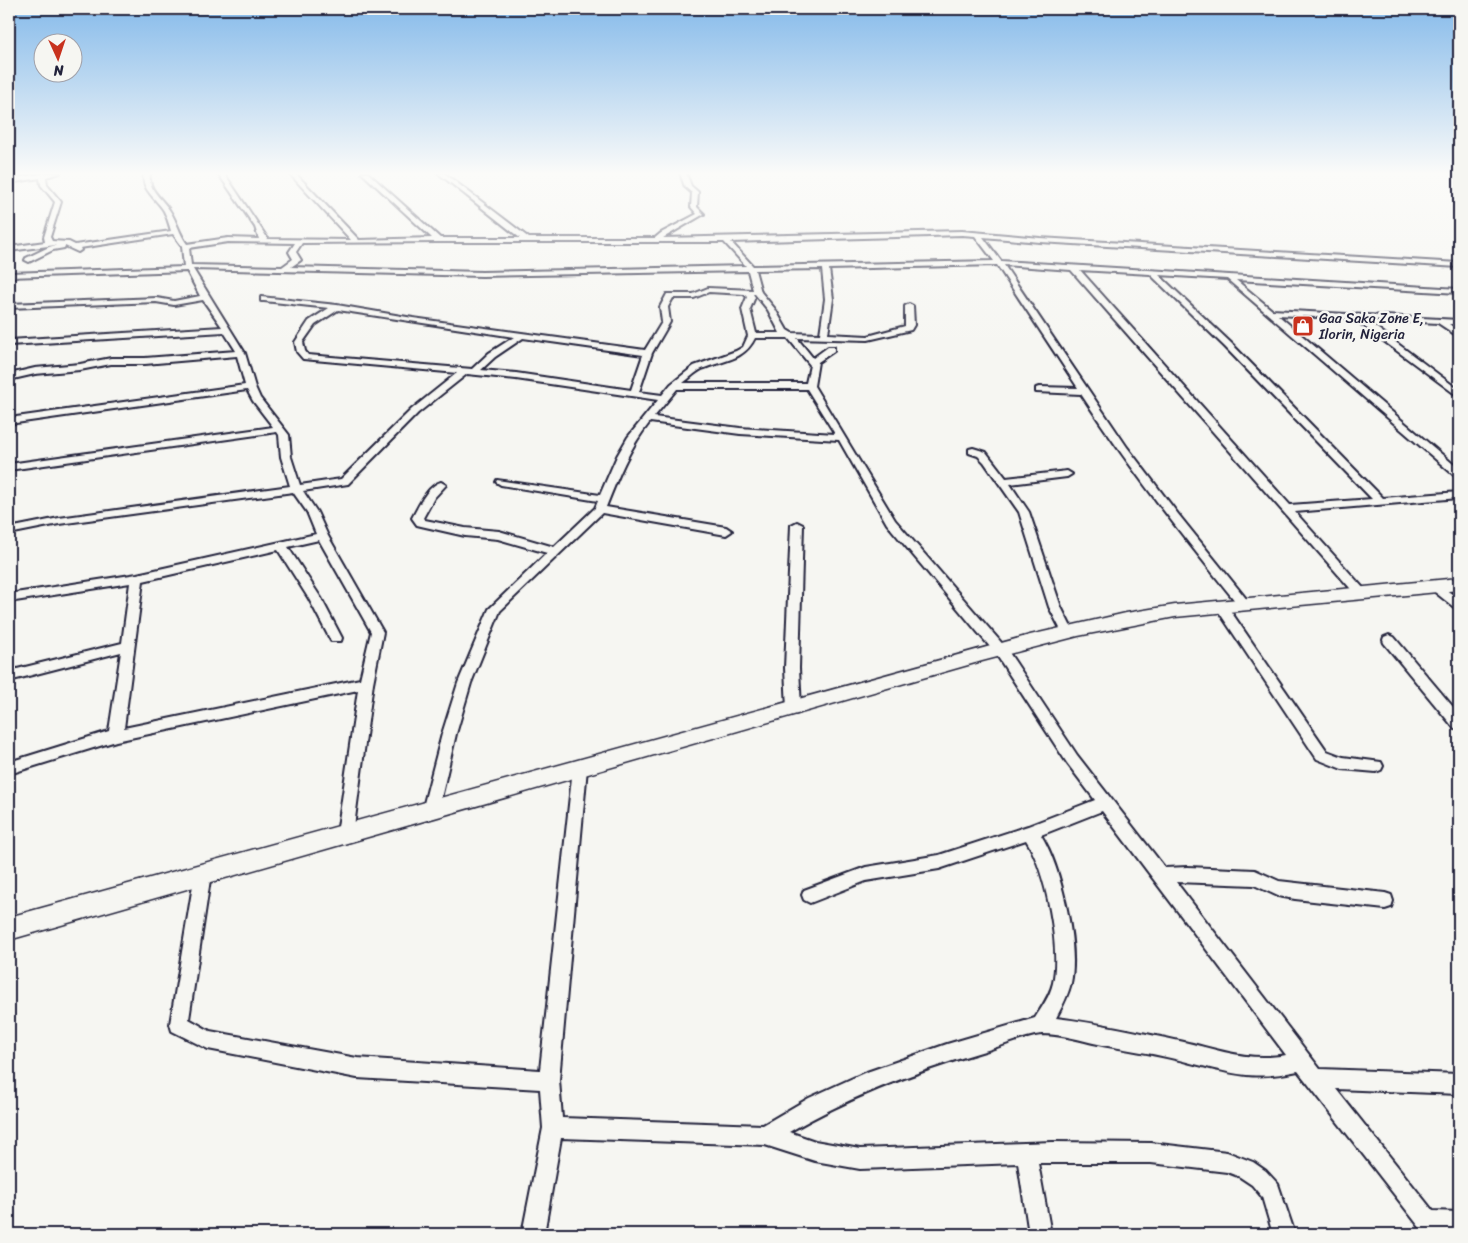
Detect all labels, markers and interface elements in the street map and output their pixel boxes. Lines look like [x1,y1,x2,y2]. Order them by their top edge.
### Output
north arrow [32,32,82,82]
text: N [53,58,65,83]
place label: Gaa Saka Zone E, Ilorin, Nigeria [1318,306,1424,347]
shop icon: Gaa Saka Zone E, Ilorin, Nigeria [1291,314,1315,338]

